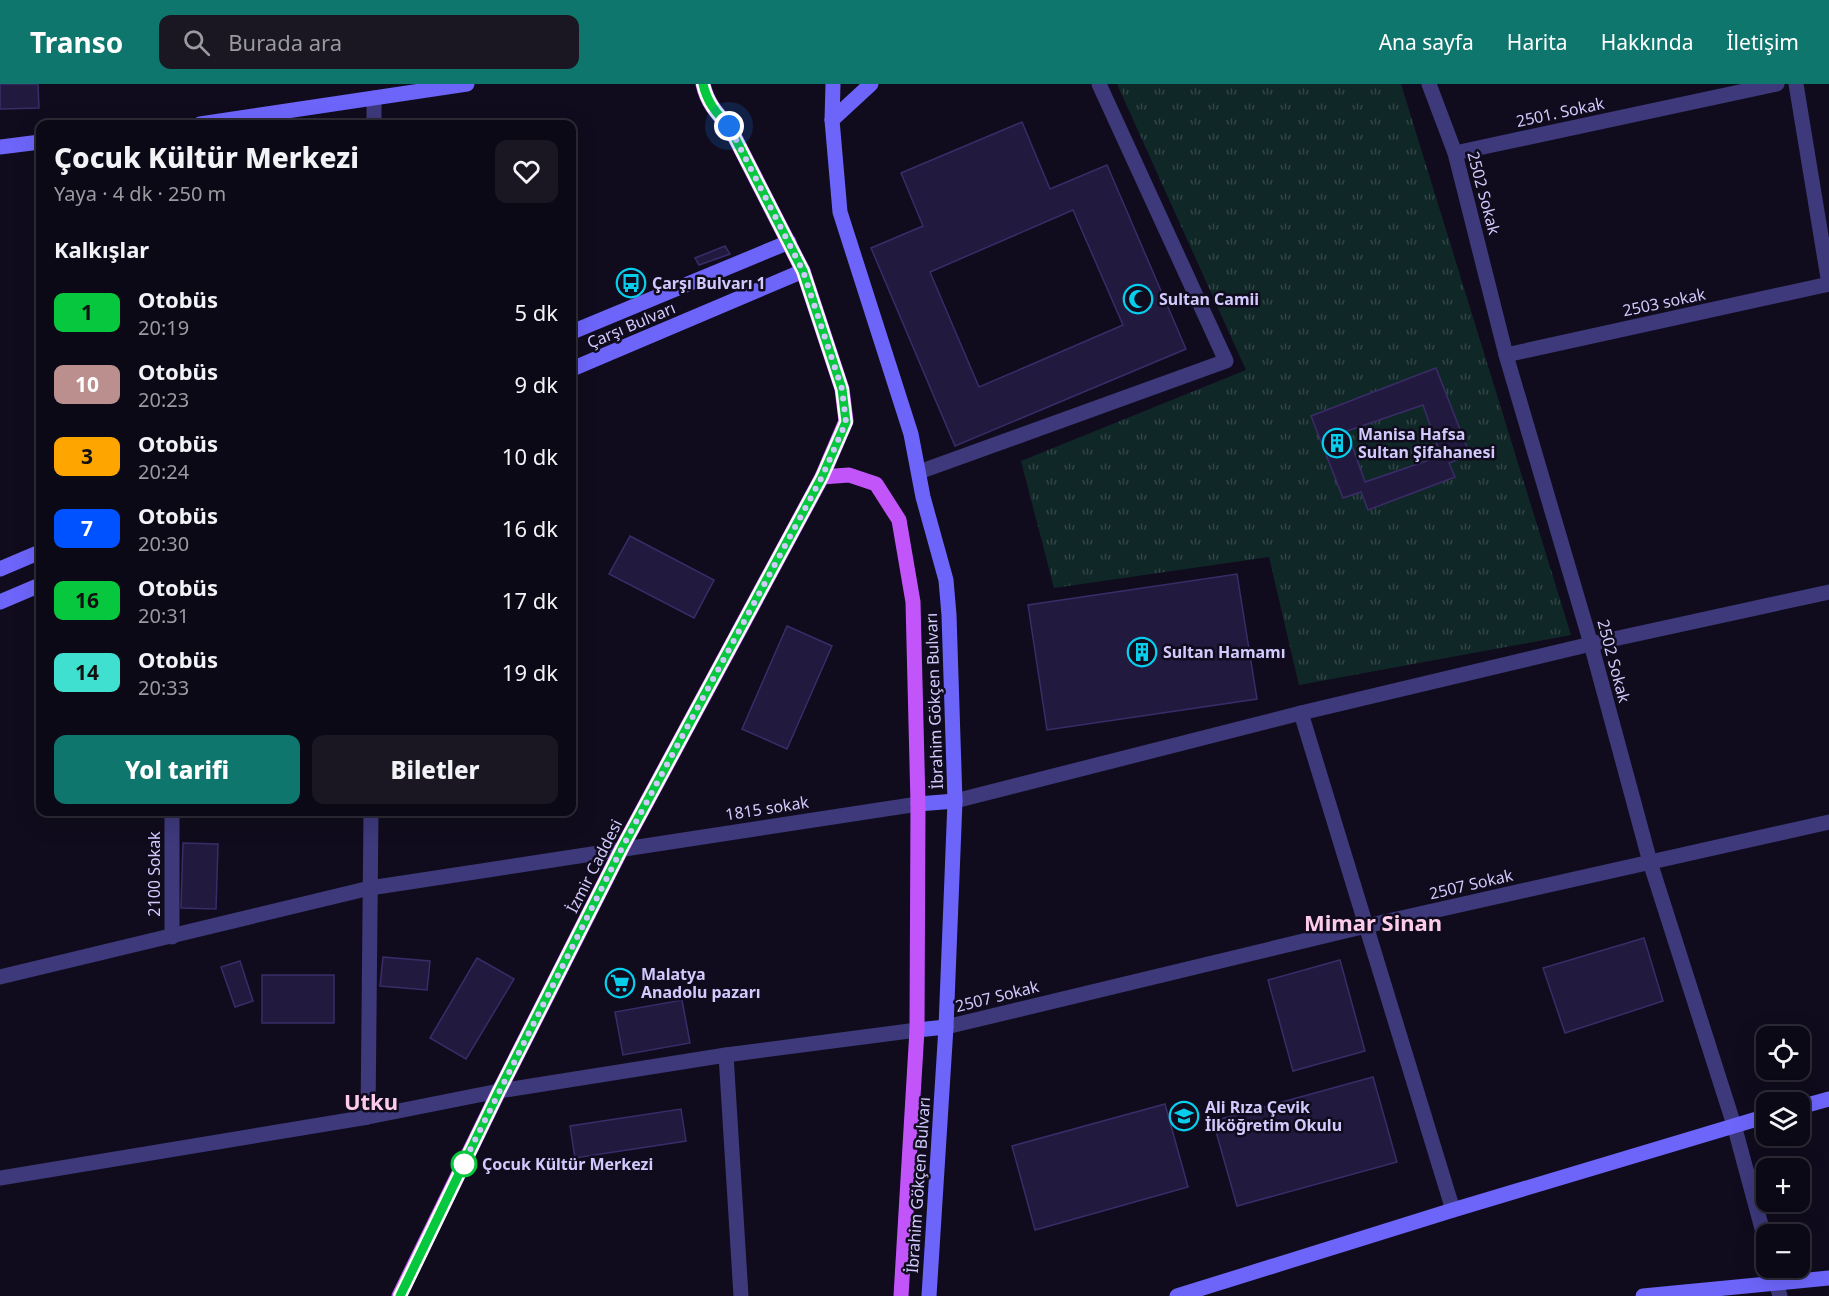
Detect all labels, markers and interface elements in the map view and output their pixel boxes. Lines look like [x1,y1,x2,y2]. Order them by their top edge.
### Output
search box [159,15,579,69]
text: Transo [30,23,123,61]
icon: search [180,26,213,59]
text: Burada ara [228,27,342,57]
text: Ana sayfa [1379,28,1474,56]
text: Harita [1507,28,1568,56]
text: Hakkında [1601,28,1694,56]
text: İletişim [1727,28,1799,56]
street label: 2501. Sokak [1514,92,1607,132]
your location [714,111,744,141]
text: Çocuk Kültür Merkezi [54,138,359,176]
button: heart [495,140,558,203]
street label: 2502 Sokak [1462,149,1506,237]
text: Yaya · 4 dk · 250 m [54,180,226,207]
text: Kalkışlar [54,234,149,264]
bus stop icon: Çarşı Bulvarı 1 [615,267,647,299]
place label: Çarşı Bulvarı 1 [652,272,766,294]
street label: 2503 sokak [1621,282,1708,322]
mosque icon: Sultan Camii [1122,283,1154,315]
text: Otobüs [138,284,218,314]
place label: Sultan Camii [1159,288,1259,310]
text: 5 dk [514,297,558,327]
street label: Çarşı Bulvarı [583,297,679,353]
text: 1 [81,298,93,326]
text: 20:19 [138,314,189,341]
text: Otobüs [138,356,218,386]
text: 9 dk [514,369,558,399]
text: 10 [75,370,99,398]
text: 20:23 [138,386,189,413]
place label: Manisa Hafsa Sultan Şifahanesi [1358,423,1495,463]
building icon: Manisa Hafsa Sultan Şifahanesi [1321,427,1353,459]
text: Otobüs [138,428,218,458]
text: 10 dk [502,441,558,471]
text: 3 [81,442,93,470]
text: 20:24 [138,458,189,485]
text: Otobüs [138,500,218,530]
text: 16 dk [502,513,558,543]
text: 7 [81,514,93,542]
text: 20:30 [138,530,189,557]
text: Otobüs [138,572,218,602]
text: 17 dk [502,585,558,615]
text: 16 [75,586,99,614]
text: 20:31 [138,602,189,629]
street label: İbrahim Gökçen Bulvarı [920,612,948,790]
street label: 2502 Sokak [1592,617,1636,705]
building icon: Sultan Hamamı [1126,636,1158,668]
place label: Sultan Hamamı [1163,641,1285,663]
text: Otobüs [138,644,218,674]
text: 19 dk [502,657,558,687]
text: 14 [75,658,99,686]
text: 20:33 [138,674,189,701]
button: Yol tarifi [54,735,300,804]
button: Biletler [312,735,558,804]
street label: 1815 sokak [724,790,811,825]
street label: İzmir Caddesi [561,815,627,917]
street label: 2100 Sokak [143,831,165,917]
street label: 2507 Sokak [1427,864,1515,904]
district label: Mimar Sinan [1304,907,1442,937]
place label: Malatya Anadolu pazarı [641,963,761,1003]
supermarket icon: Malatya Anadolu pazarı [604,967,636,999]
street label: 2507 Sokak [953,975,1041,1017]
map controls [1756,1026,1810,1278]
button: locate [1756,1026,1810,1080]
district label: Utku [344,1086,398,1116]
button: layers [1756,1092,1810,1146]
street label: İbrahim Gökçen Bulvarı [901,1096,935,1274]
place label: Ali Rıza Çevik İlköğretim Okulu [1205,1096,1342,1136]
school or university icon: Ali Rıza Çevik İlköğretim Okulu [1168,1100,1200,1132]
marker: Çocuk Kültür Merkezi [451,1151,477,1177]
place label: Çocuk Kültür Merkezi [482,1153,653,1175]
button: + [1756,1158,1810,1212]
button: − [1756,1224,1810,1278]

